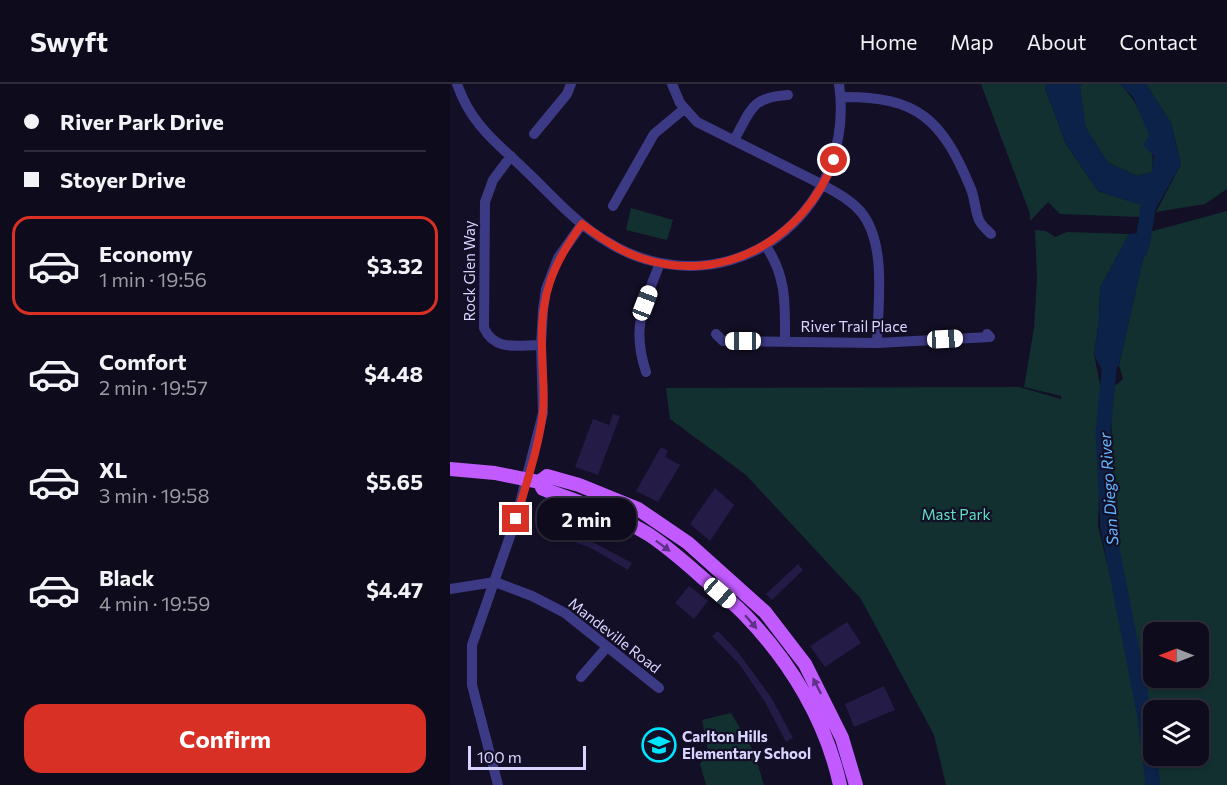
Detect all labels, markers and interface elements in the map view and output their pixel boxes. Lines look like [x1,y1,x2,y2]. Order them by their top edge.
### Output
text: Swyft [30,24,108,58]
text: Home [860,29,917,54]
text: Map [950,29,994,54]
text: About [1027,29,1086,54]
text: Contact [1119,29,1197,54]
text: River Park Drive [60,108,224,135]
route start [820,146,847,173]
text: Stoyer Drive [60,166,186,193]
street label: Rock Glen Way [460,220,478,322]
icon: car [27,239,81,293]
text: Economy [99,240,193,267]
text: $3.32 [367,252,423,279]
text: 1 min · 19:56 [99,267,207,291]
car [630,283,660,323]
street label: River Trail Place [800,317,908,335]
car [927,329,963,349]
car [725,332,761,350]
icon: car [27,347,81,401]
text: Comfort [99,348,187,375]
text: $4.48 [364,360,423,387]
text: 2 min · 19:57 [99,375,208,399]
water label: San Diego River [1095,431,1121,546]
icon: car [27,455,81,509]
text: XL [99,456,127,483]
text: $5.65 [366,468,423,495]
text: 3 min · 19:58 [99,483,210,507]
callout: 2 min [537,498,636,540]
route end [502,505,529,532]
park label: Mast Park [921,505,991,523]
text: 2 min [562,507,611,531]
one-way arrow [655,540,671,552]
icon: car [27,563,81,617]
text: Black [99,564,154,591]
car [701,574,739,612]
text: $4.47 [366,576,423,603]
text: 4 min · 19:59 [99,591,210,615]
street label: Mandeville Road [565,593,665,677]
one-way arrow [744,614,757,629]
north arrow [1143,622,1209,688]
map controls [1143,622,1209,766]
one-way arrow [812,677,822,695]
button: layers [1143,700,1209,766]
button: Confirm [24,704,426,773]
school or university icon: Carlton Hills Elementary School [641,727,677,763]
place label: Carlton Hills Elementary School [682,727,811,762]
scale bar [468,743,586,770]
text: 100 m [477,747,522,766]

